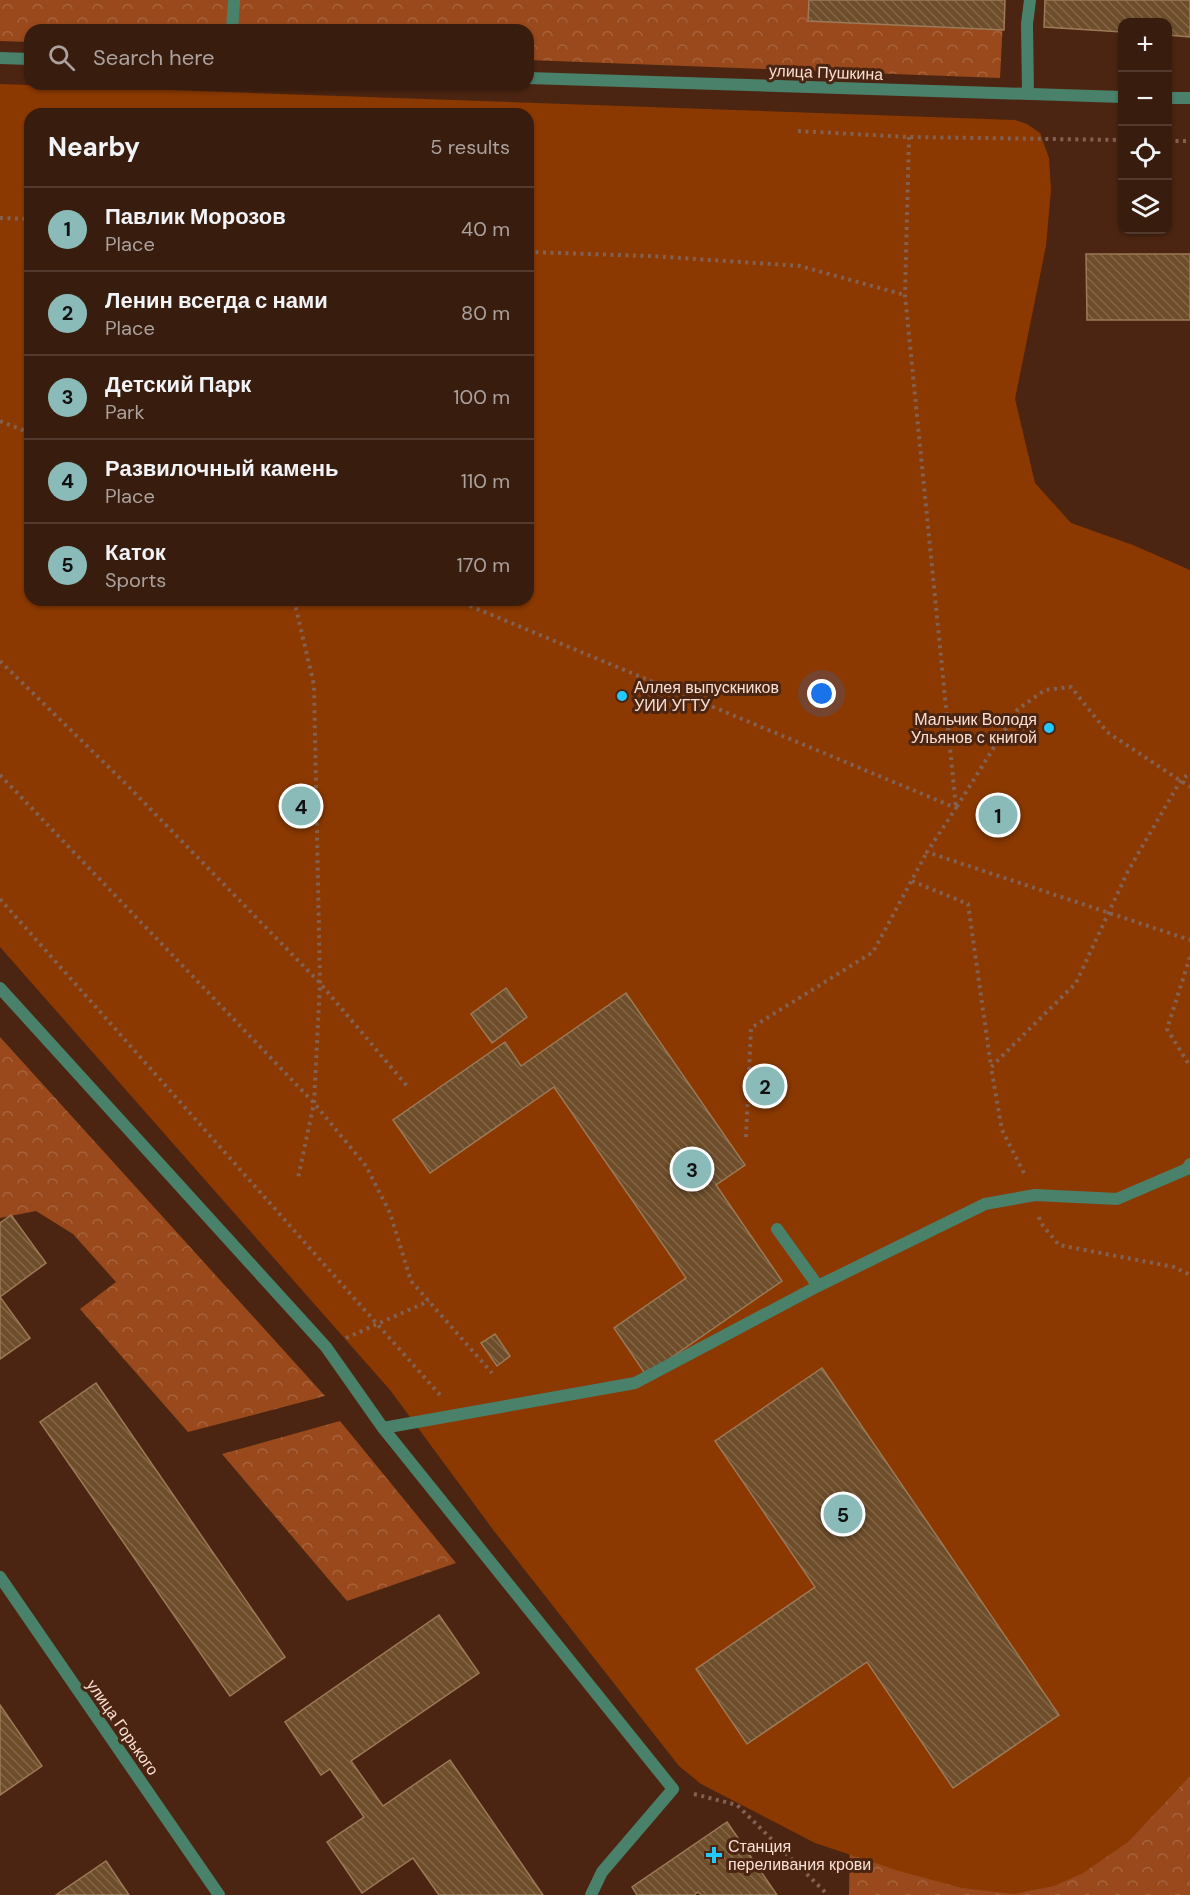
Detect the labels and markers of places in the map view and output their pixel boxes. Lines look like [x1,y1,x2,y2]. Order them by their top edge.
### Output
place label: Аллея выпускников УИИ УГТУ [634,677,779,716]
marker: Аллея выпускников УИИ УГТУ [615,689,629,703]
place label: Мальчик Володя Ульянов с книгой [911,709,1037,748]
marker: Мальчик Володя Ульянов с книгой [1042,721,1056,735]
pin: 4 [282,784,320,828]
pin: 1 [978,792,1018,838]
pin: 2 [746,1064,784,1108]
pin: 3 [672,1146,712,1192]
pin: 5 [824,1492,862,1537]
place label: Станция переливания крови [728,1836,871,1875]
marker: Станция переливания крови [705,1846,723,1864]

